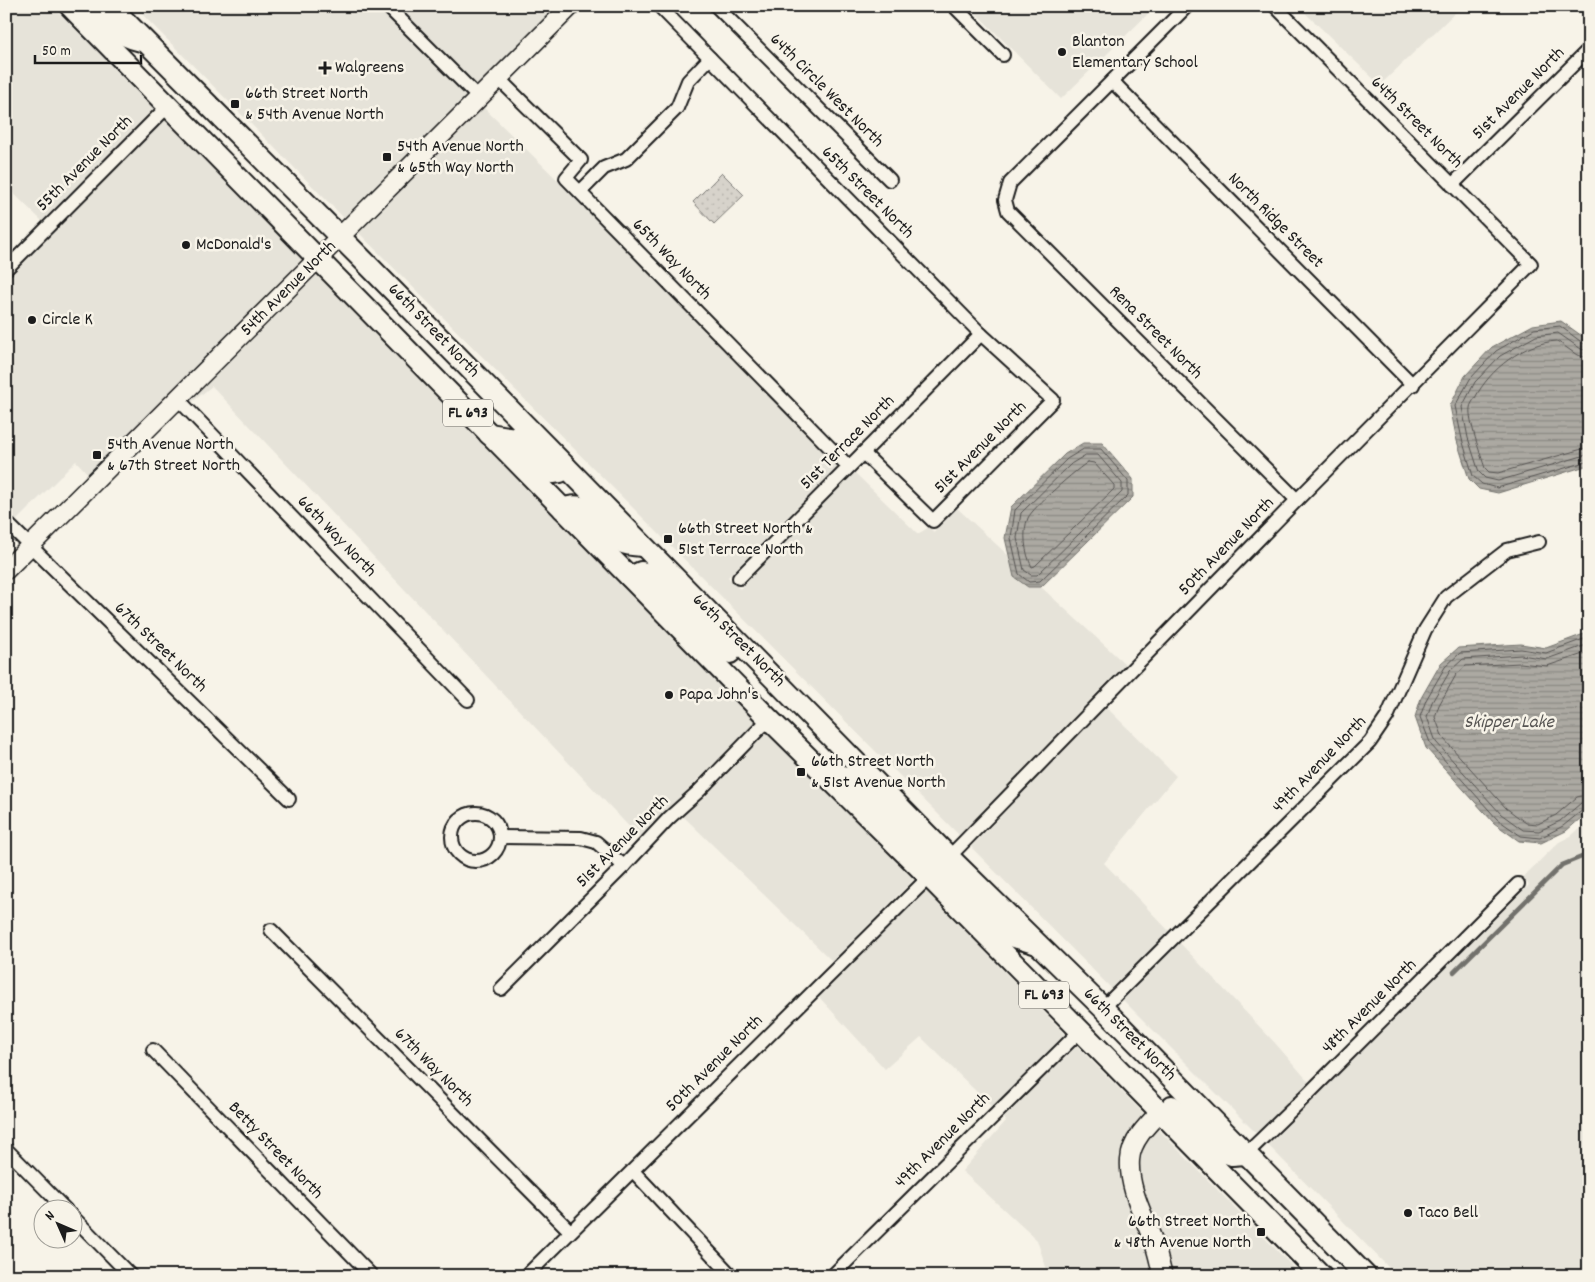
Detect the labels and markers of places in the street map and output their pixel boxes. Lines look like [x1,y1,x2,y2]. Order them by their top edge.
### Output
place label: Blanton Elementary School [1072,30,1199,76]
marker: Blanton Elementary School [1056,46,1068,58]
place label: Walgreens [335,56,404,81]
marker: Walgreens [319,62,331,74]
place label: 66th Street North & 54th Avenue North [245,82,384,128]
marker: 66th Street North & 54th Avenue North [229,98,241,110]
place label: 54th Avenue North & 65th Way North [397,135,524,181]
marker: 54th Avenue North & 65th Way North [381,151,393,163]
place label: McDonald's [196,233,272,258]
marker: McDonald's [180,239,192,251]
place label: Circle K [42,308,93,333]
marker: Circle K [26,314,38,326]
place label: 54th Avenue North & 67th Street North [107,433,240,479]
marker: 54th Avenue North & 67th Street North [91,449,103,461]
place label: 66th Street North & 51st Terrace North [678,517,813,563]
marker: 66th Street North & 51st Terrace North [662,533,674,545]
place label: Papa John's [679,683,759,708]
marker: Papa John's [663,689,675,701]
place label: 66th Street North & 51st Avenue North [811,750,946,796]
marker: 66th Street North & 51st Avenue North [795,766,807,778]
place label: Taco Bell [1418,1201,1479,1226]
marker: Taco Bell [1402,1207,1414,1219]
place label: 66th Street North & 48th Avenue North [1113,1210,1251,1256]
marker: 66th Street North & 48th Avenue North [1255,1226,1267,1238]

